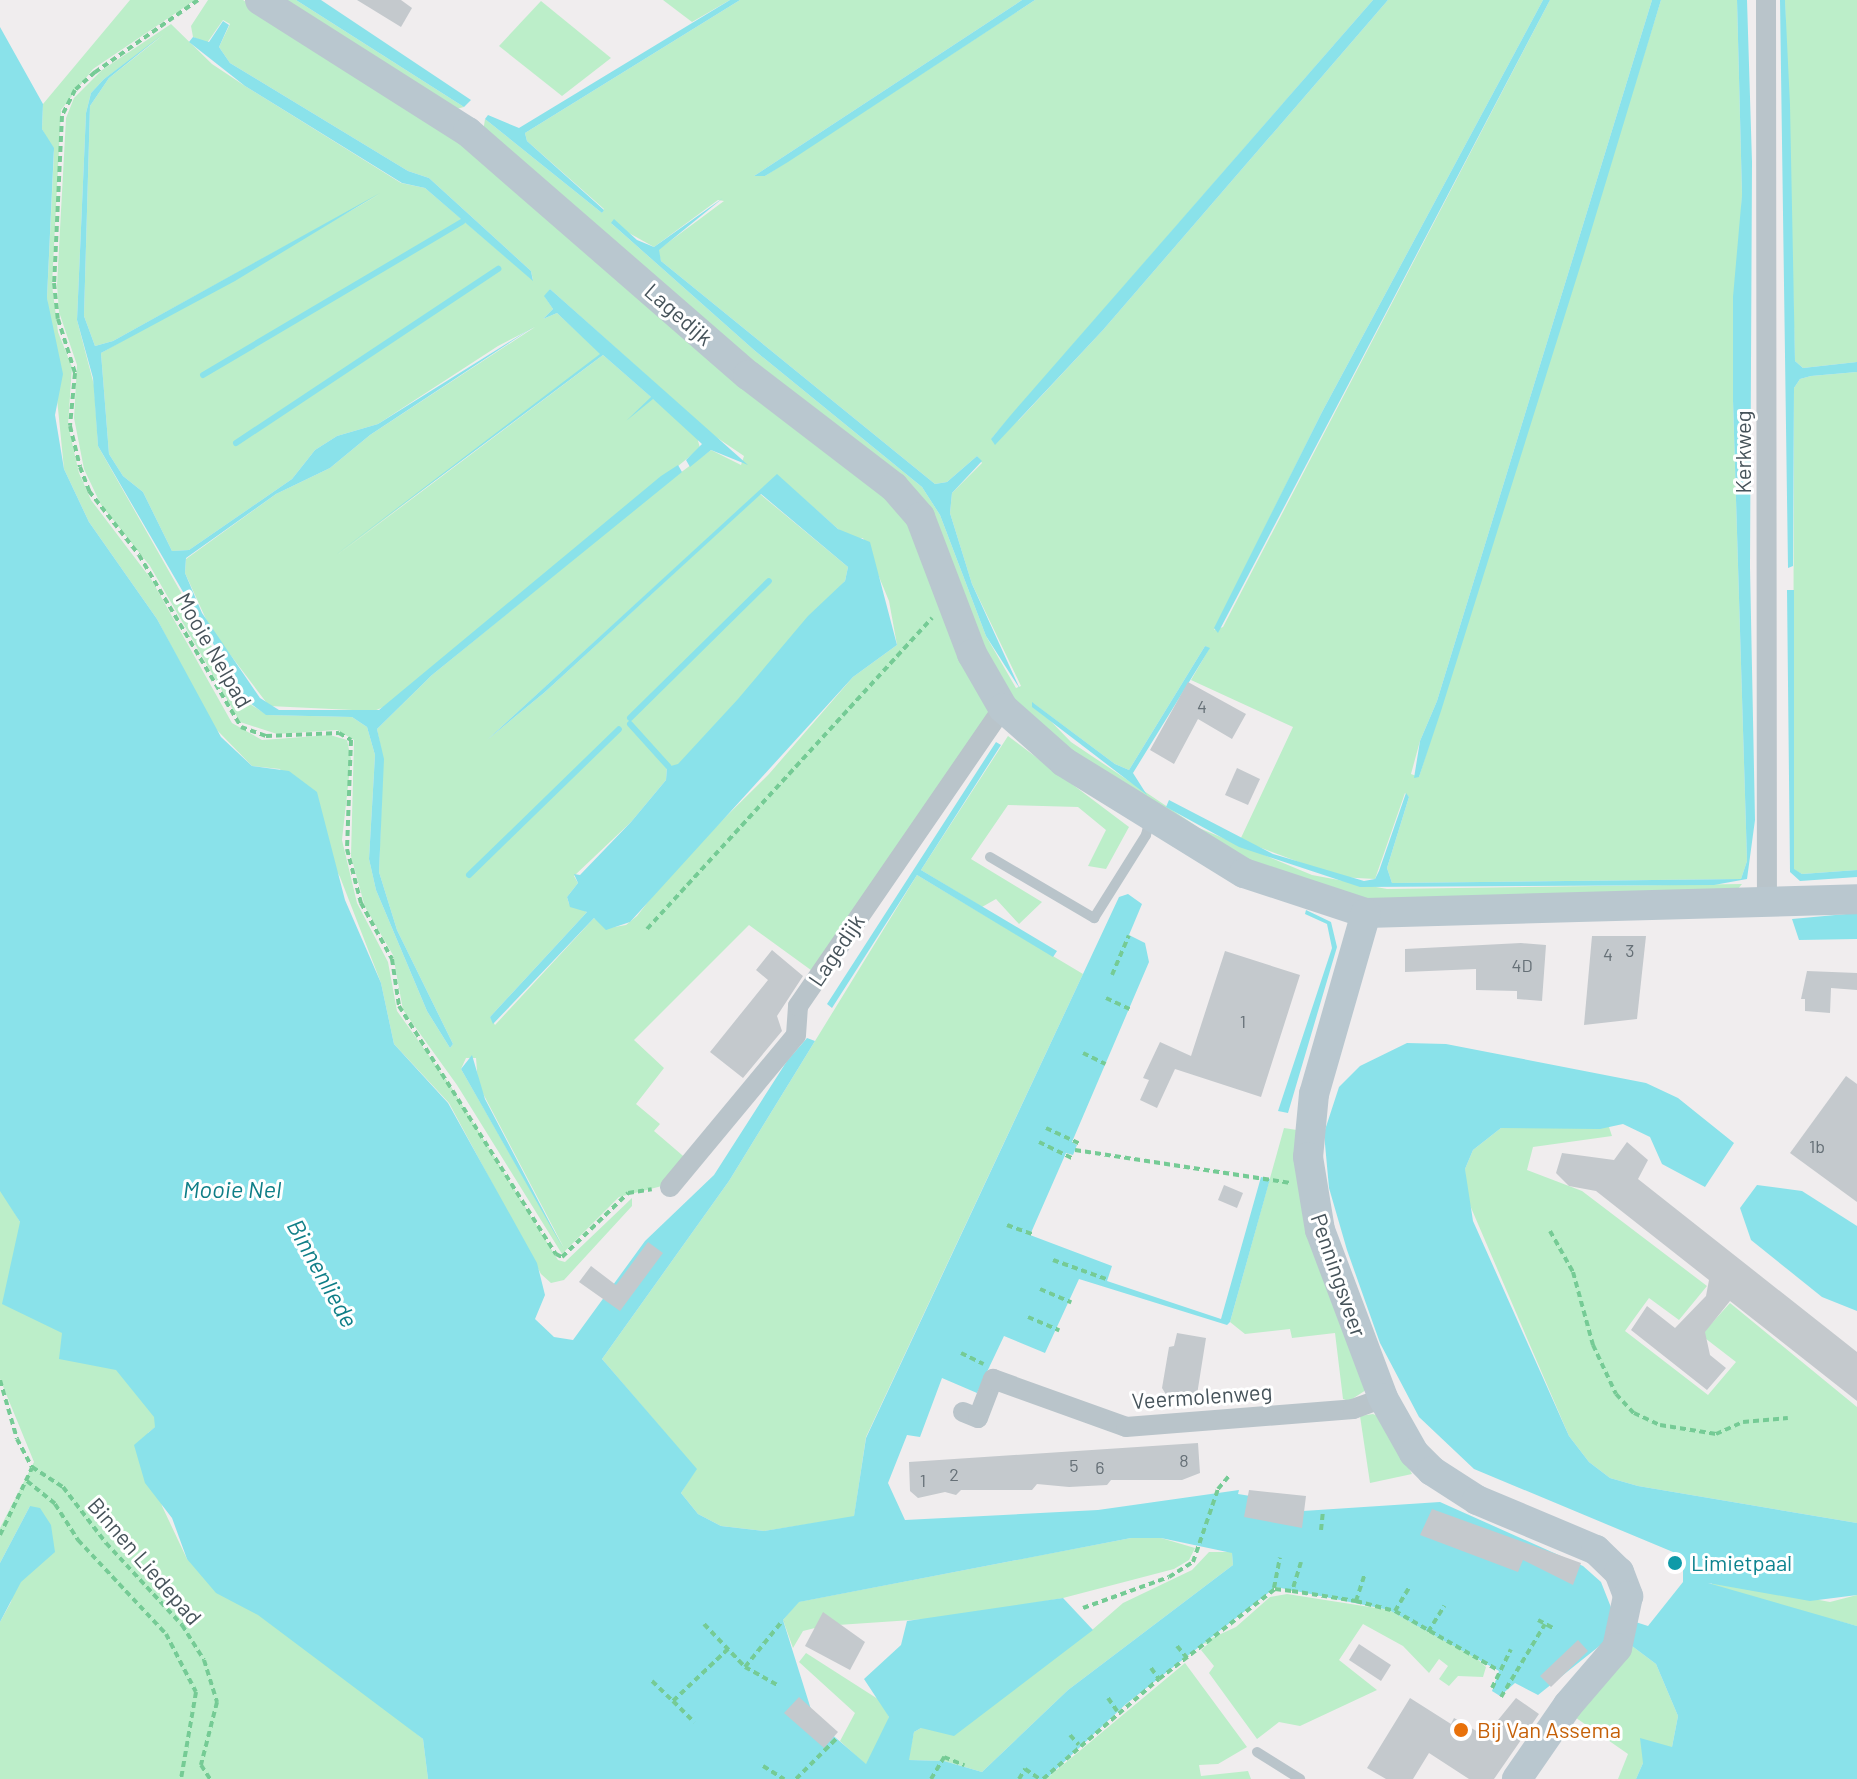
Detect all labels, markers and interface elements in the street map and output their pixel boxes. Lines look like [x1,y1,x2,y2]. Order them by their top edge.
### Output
street label: Lagedijk [640,277,718,351]
street label: Kerkweg [1730,411,1756,493]
street label: Mooie Nelpad [170,588,258,712]
house number: 4 [1197,695,1207,717]
street label: Lagedijk [802,909,870,991]
house number: 3 [1625,939,1635,961]
house number: 4 [1603,943,1613,965]
house number: 4D [1511,954,1533,976]
house number: 1 [1240,1010,1246,1032]
house number: 1b [1809,1135,1825,1157]
water label: Mooie Nel [183,1175,281,1203]
street label: Penningsveer [1306,1210,1372,1340]
water label: Binnenliede [281,1214,365,1332]
street label: Veermolenweg [1131,1378,1273,1414]
house number: 8 [1179,1449,1189,1471]
house number: 5 [1069,1454,1079,1476]
house number: 6 [1095,1456,1105,1478]
house number: 2 [949,1463,959,1485]
house number: 1 [920,1469,926,1491]
street label: Binnen Liedepad [83,1492,207,1630]
place label: Limietpaal [1691,1550,1792,1576]
marker: Limietpaal [1666,1554,1684,1572]
place label: Bij Van Assema [1477,1717,1621,1743]
marker: Bij Van Assema [1452,1721,1470,1739]

